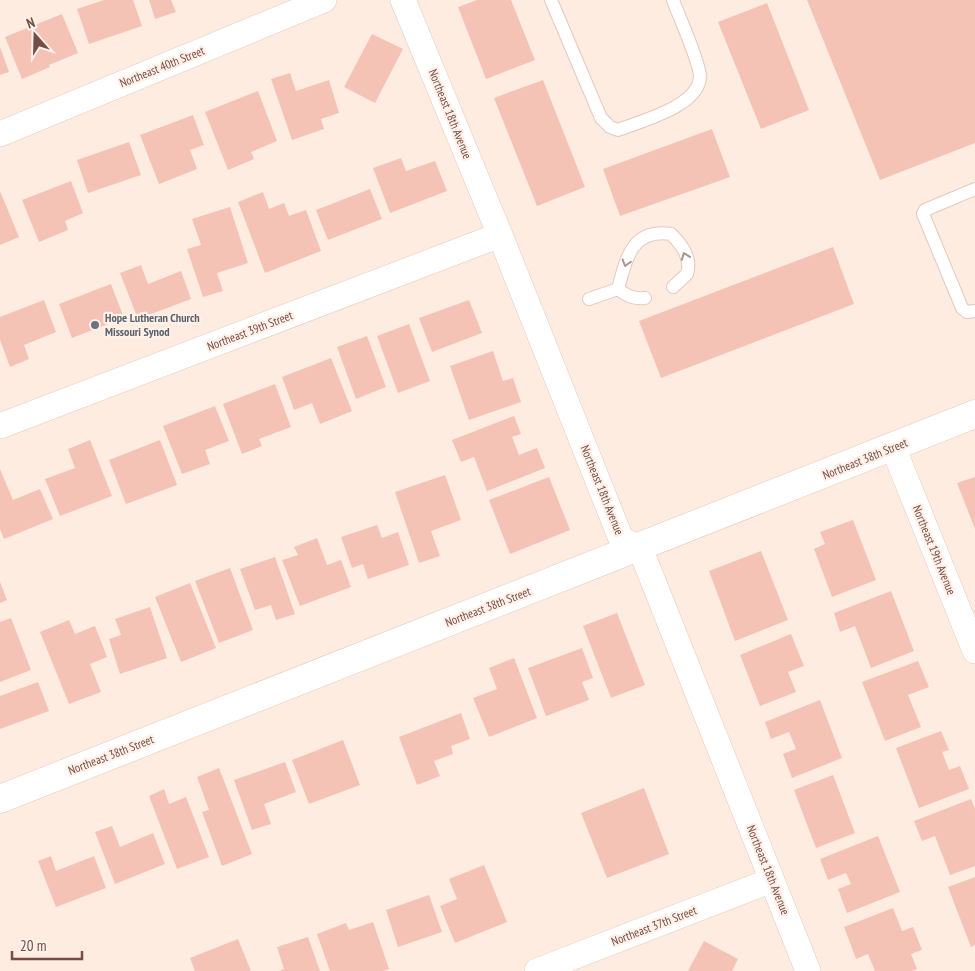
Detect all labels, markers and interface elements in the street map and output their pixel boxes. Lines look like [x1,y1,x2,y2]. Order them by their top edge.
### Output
north arrow [10,10,60,60]
text: N [24,13,37,33]
street label: Northeast 40th Street [117,42,207,90]
street label: Northeast 18th Avenue [426,67,475,161]
one-way arrow [681,252,691,261]
one-way arrow [621,258,631,266]
street label: Northeast 39th Street [205,307,295,354]
place label: Hope Lutheran Church Missouri Synod [105,310,200,339]
marker: Hope Lutheran Church Missouri Synod [89,319,101,331]
street label: Northeast 38th Street [820,434,910,482]
street label: Northeast 18th Avenue [578,443,627,537]
street label: Northeast 19th Avenue [910,503,959,597]
street label: Northeast 38th Street [443,583,533,630]
street label: Northeast 38th Street [66,731,156,778]
street label: Northeast 18th Avenue [744,823,793,917]
street label: Northeast 37th Street [609,902,699,949]
scale bar [12,928,82,960]
text: 20 m [20,936,46,955]

